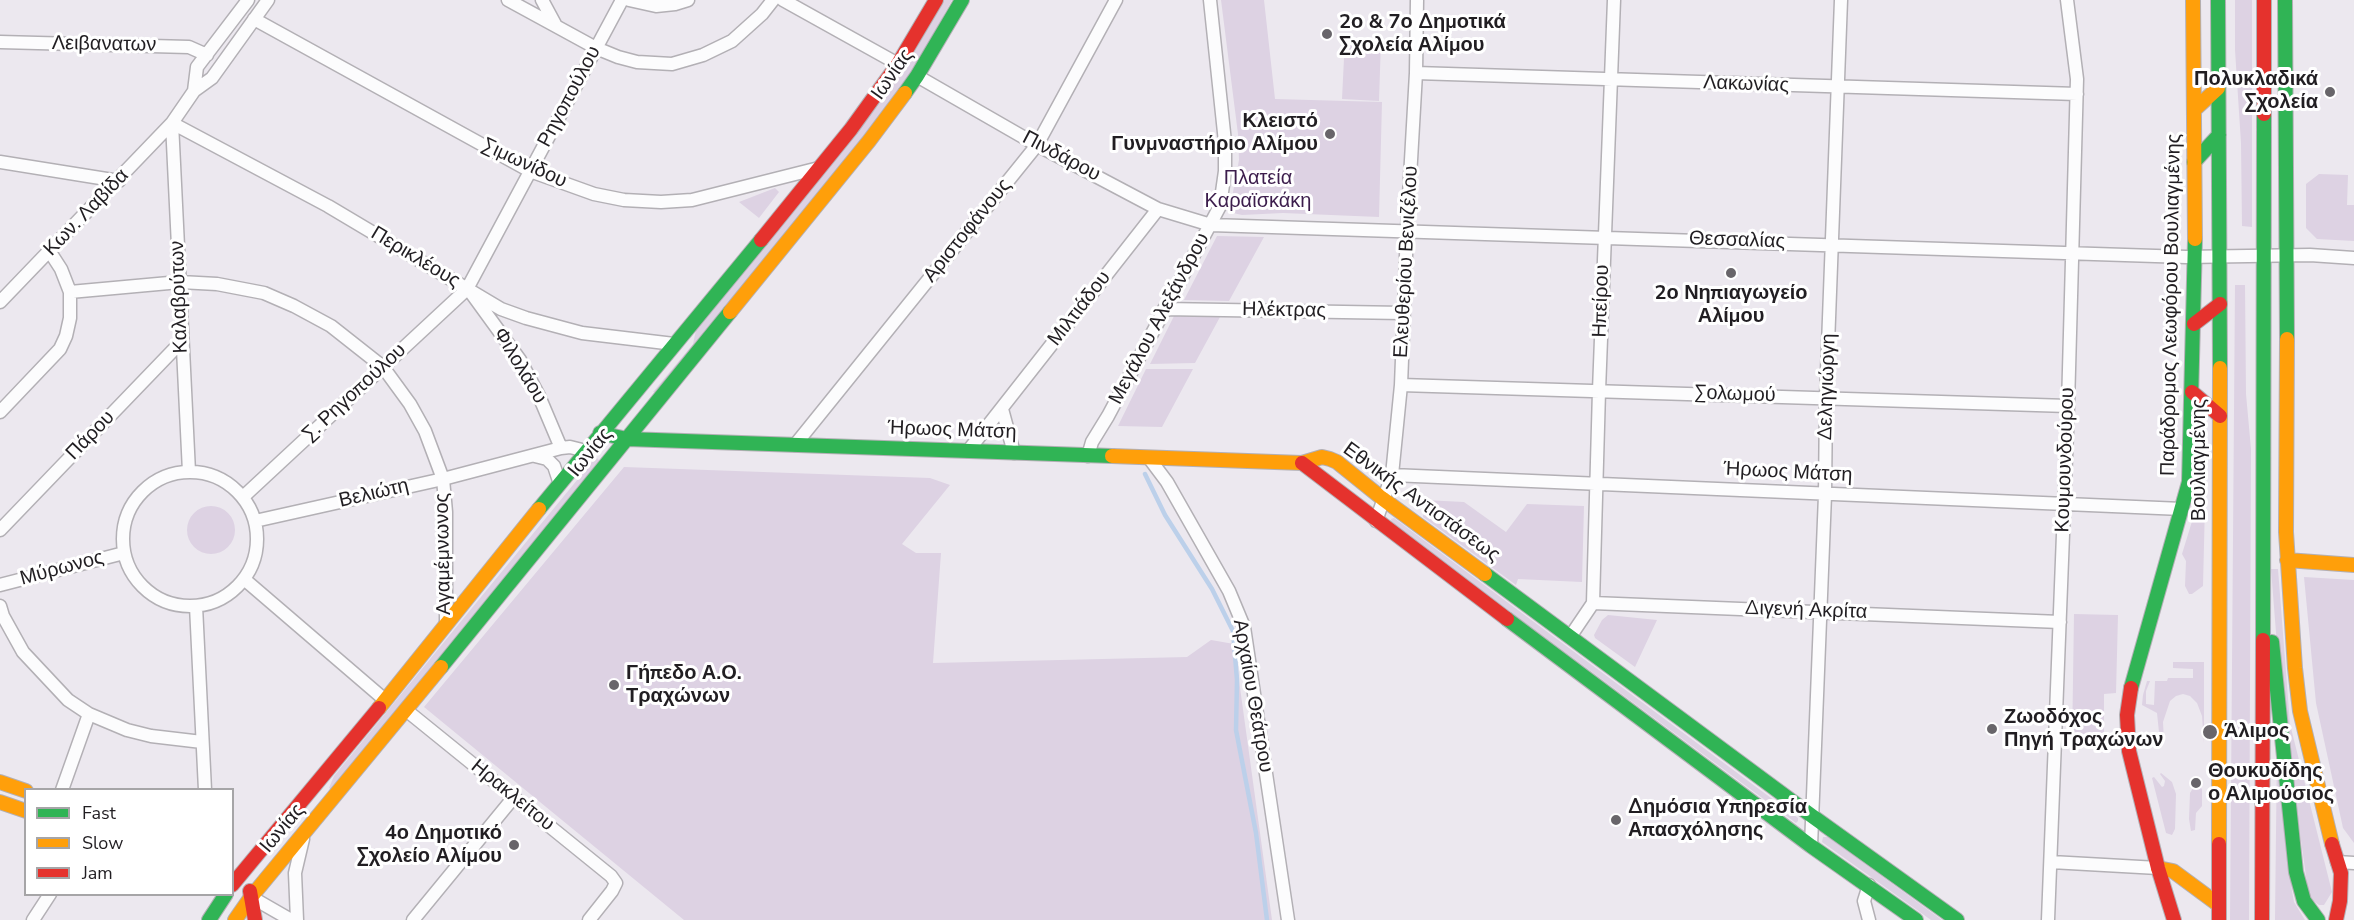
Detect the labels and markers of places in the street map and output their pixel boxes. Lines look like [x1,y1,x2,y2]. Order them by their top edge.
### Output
place label: 2ο & 7ο Δημοτικά Σχολεία Αλίμου [1339,11,1506,58]
marker: 2ο & 7ο Δημοτικά Σχολεία Αλίμου [1320,27,1334,41]
place label: Πολυκλαδικά Σχολεία [2194,68,2318,115]
marker: Πολυκλαδικά Σχολεία [2323,85,2337,99]
place label: Κλειστό Γυνμναστήριο Αλίμου [1111,110,1318,157]
marker: Κλειστό Γυνμναστήριο Αλίμου [1323,127,1337,141]
marker: 2ο Νηπιαγωγείο Αλίμου [1724,266,1738,280]
place label: 2ο Νηπιαγωγείο Αλίμου [1655,282,1807,329]
place label: Γήπεδο Α.Ο. Τραχώνων [626,662,742,709]
marker: Γήπεδο Α.Ο. Τραχώνων [607,678,621,692]
place label: Ζωοδόχος Πηγή Τραχώνων [2004,706,2163,753]
place label: Άλιμος [2224,720,2289,744]
marker: Ζωοδόχος Πηγή Τραχώνων [1985,722,1999,736]
marker: Άλιμος [2201,723,2219,741]
place label: Θουκυδίδης ο Αλιμούσιος [2208,760,2334,807]
marker: Θουκυδίδης ο Αλιμούσιος [2189,776,2203,790]
place label: Δημόσια Υπηρεσία Απασχόλησης [1628,796,1807,843]
marker: Δημόσια Υπηρεσία Απασχόλησης [1609,813,1623,827]
place label: 4ο Δημοτικό Σχολείο Αλίμου [357,822,502,869]
marker: 4ο Δημοτικό Σχολείο Αλίμου [507,838,521,852]

